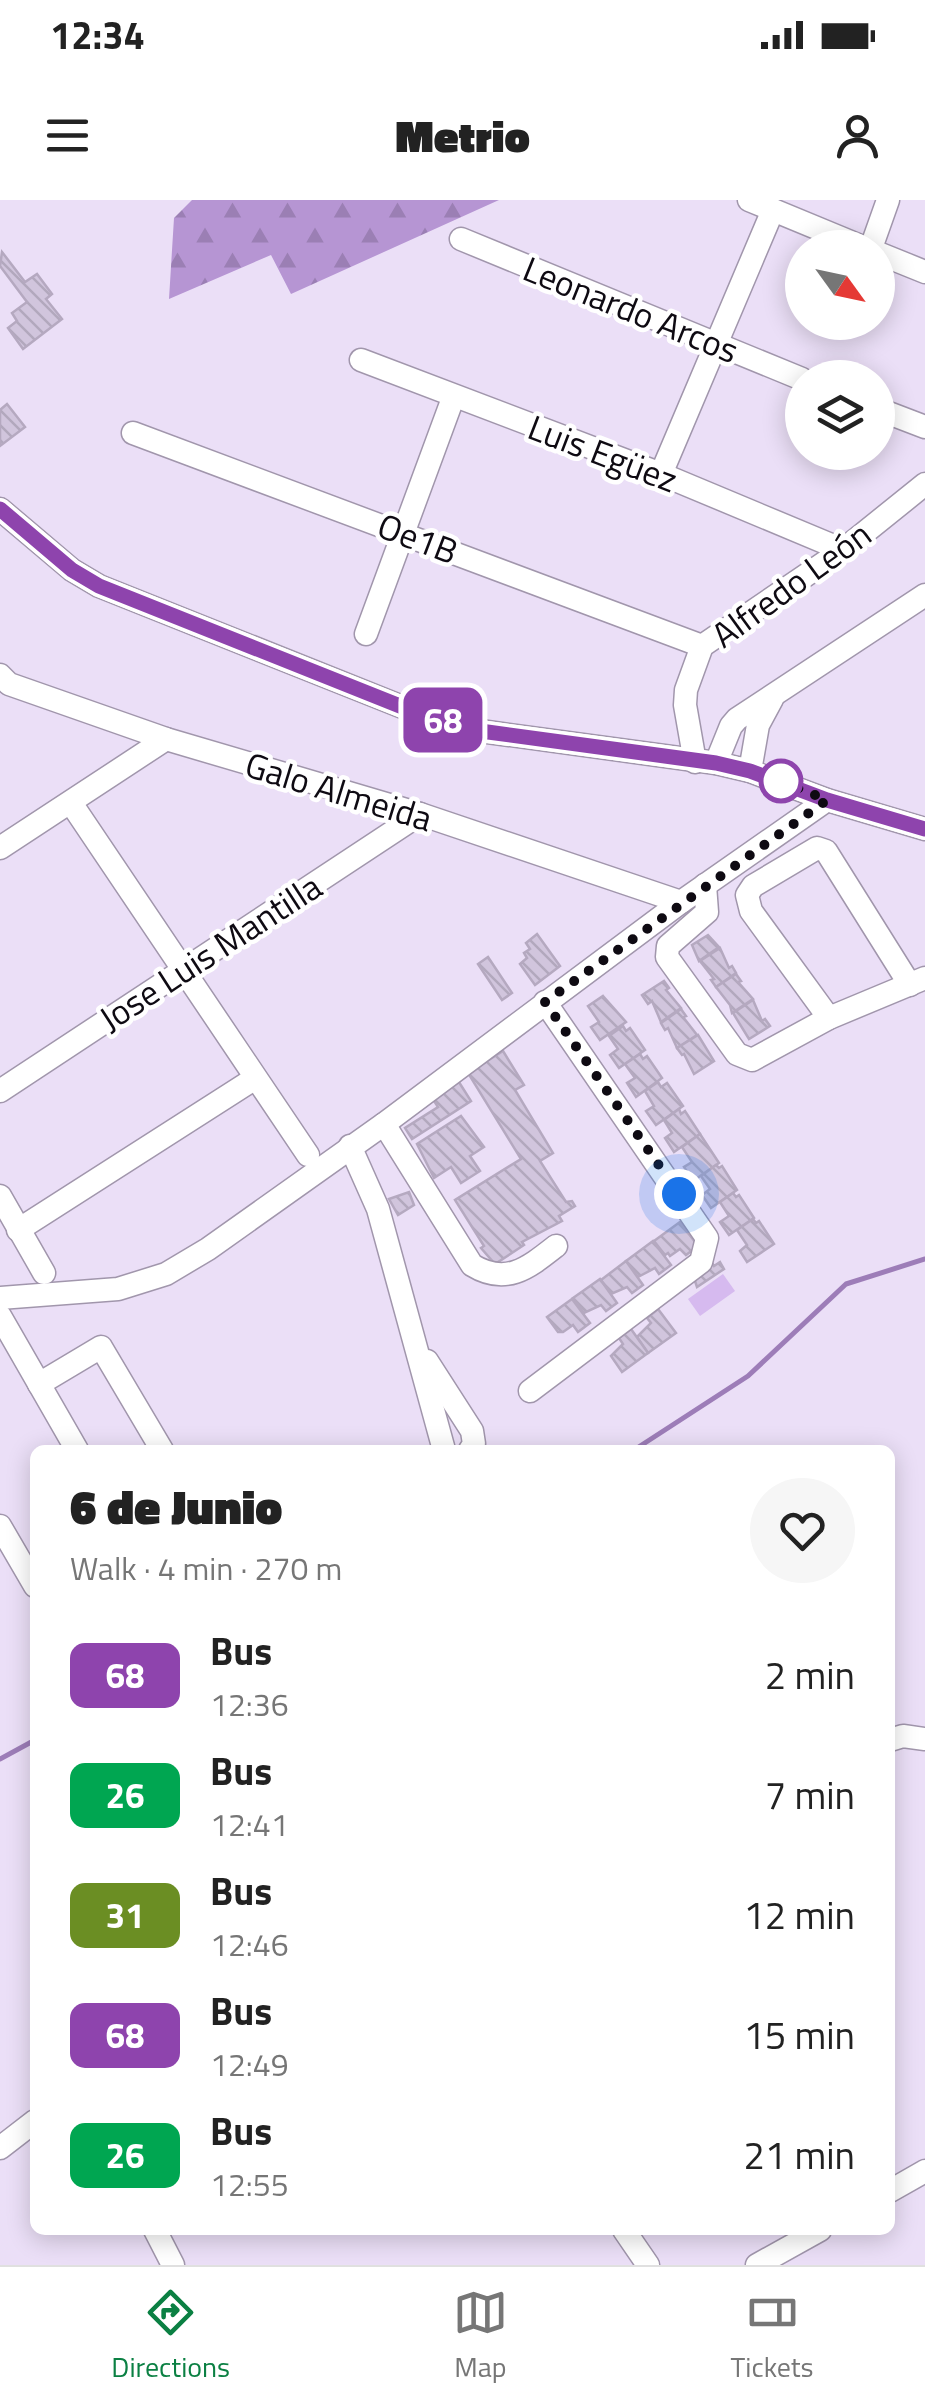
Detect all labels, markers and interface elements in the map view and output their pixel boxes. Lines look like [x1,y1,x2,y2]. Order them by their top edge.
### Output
text: 12:34 [50,6,145,64]
text: Metrio [395,101,530,169]
icon: menu [40,108,95,163]
icon: person [830,108,885,163]
north arrow [785,230,895,340]
map controls [785,230,895,470]
street label: Leonardo Arcos [515,241,747,377]
button: layers [785,360,895,470]
street label: Luis Egüez [521,400,685,506]
street label: Oe1B [370,498,466,578]
street label: Alfredo León [700,507,882,661]
line badge: 68 [398,688,488,752]
text: 68 [423,693,463,747]
street label: Galo Almeida [239,737,439,845]
unlabelled marker [760,760,802,802]
street label: Jose Luis Mantilla [88,860,332,1044]
your location [654,1169,704,1219]
text: 6 de Junio [70,1470,282,1543]
button: heart [750,1478,855,1583]
text: Walk · 4 min · 270 m [70,1544,342,1592]
text: Bus [210,1622,272,1680]
text: 2 min [765,1646,855,1704]
text: 68 [105,1648,145,1702]
text: 12:36 [210,1680,289,1728]
text: Bus [210,1742,272,1800]
text: 7 min [765,1766,855,1824]
text: 26 [105,1768,145,1822]
text: 12:41 [210,1800,289,1848]
text: Bus [210,1862,272,1920]
text: 12 min [744,1886,855,1944]
text: 31 [105,1888,145,1942]
text: 12:46 [210,1920,289,1968]
text: Bus [210,1982,272,2040]
text: 15 min [744,2006,855,2064]
text: 68 [105,2008,145,2062]
text: 12:49 [210,2040,289,2088]
text: Bus [210,2102,272,2160]
text: 21 min [744,2126,855,2184]
text: 26 [105,2128,145,2182]
text: 12:55 [210,2160,289,2208]
tab: Directions [111,2285,230,2388]
tab: Map [453,2285,508,2388]
tab: Tickets [731,2285,814,2388]

